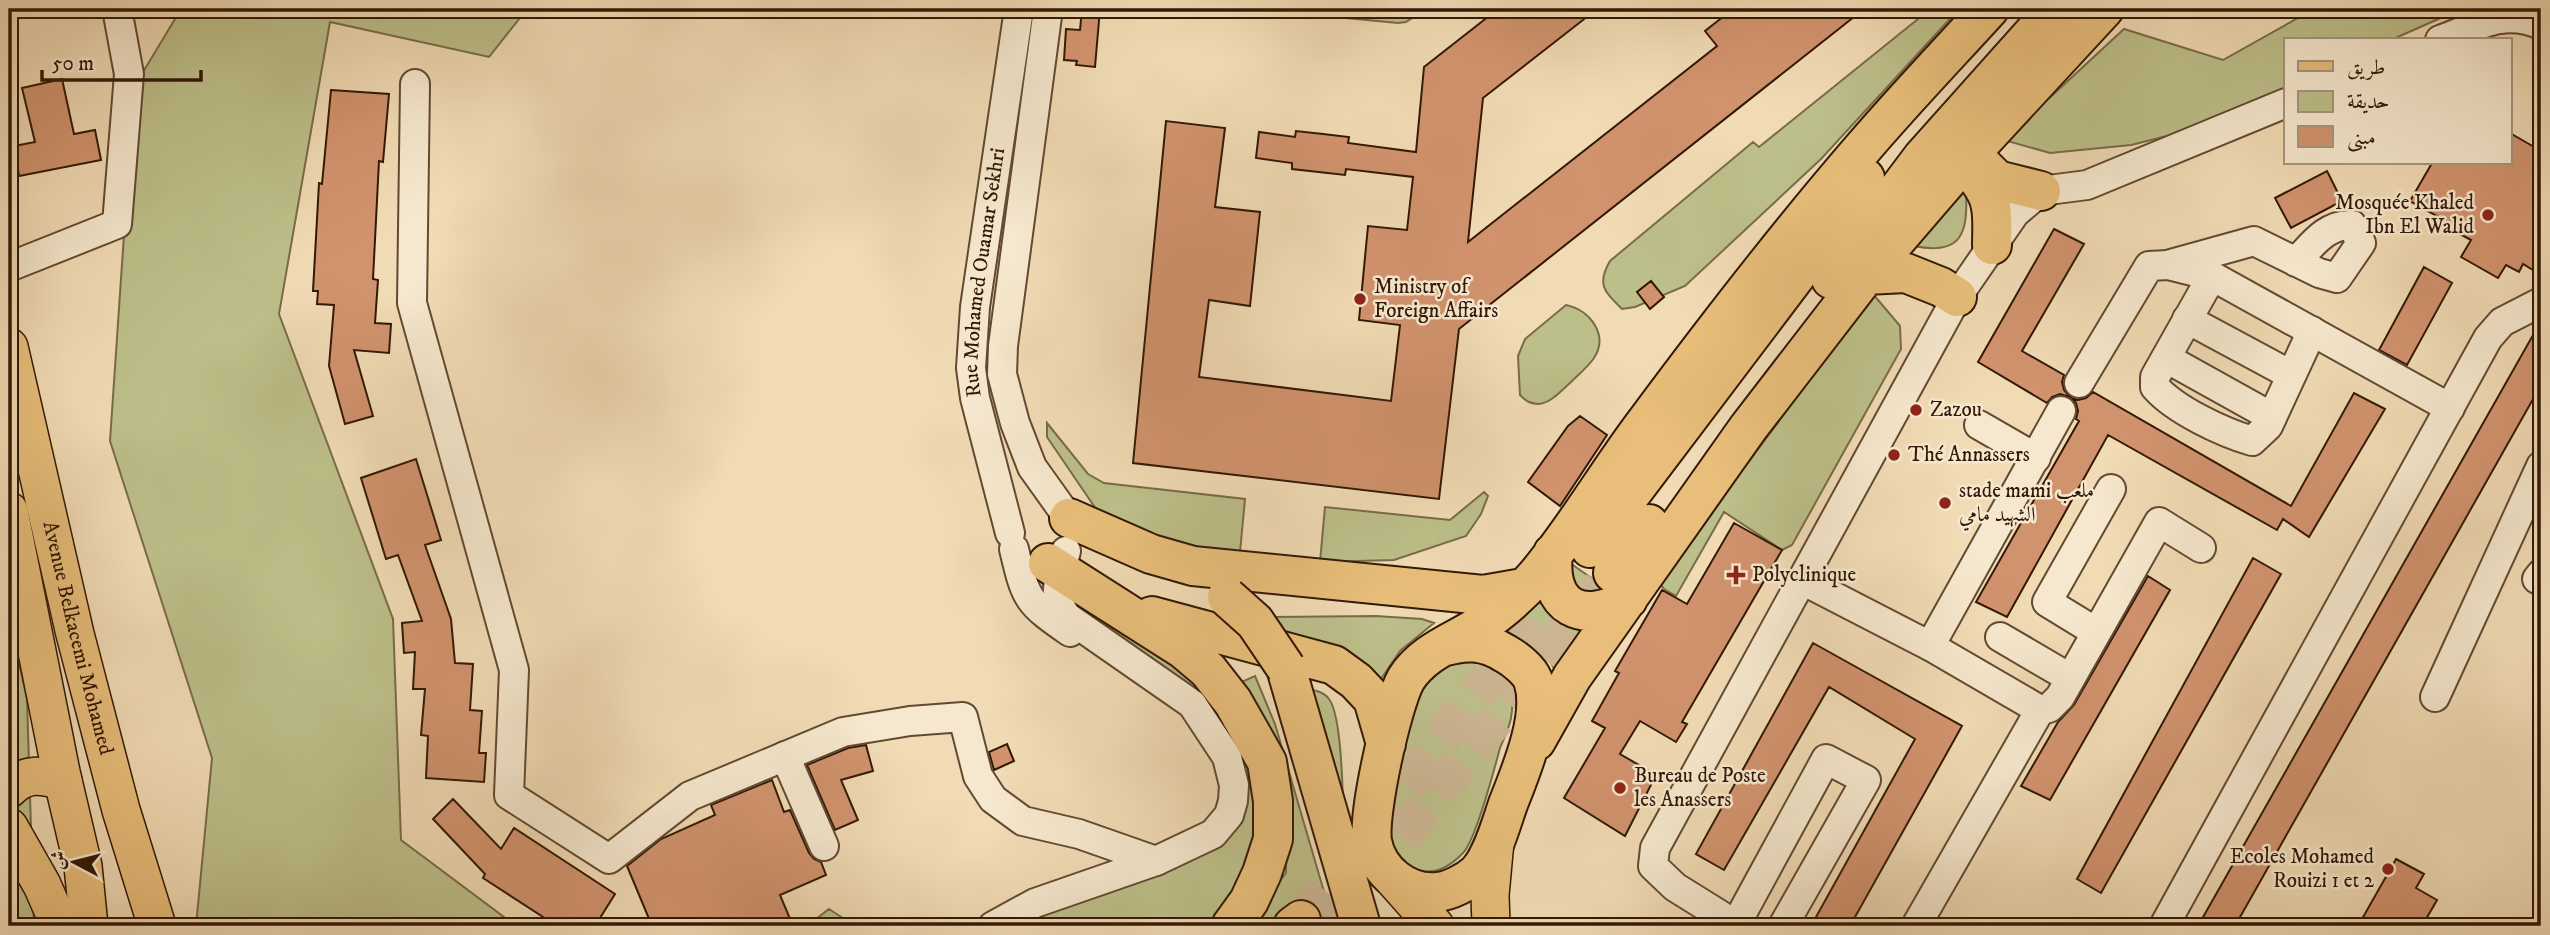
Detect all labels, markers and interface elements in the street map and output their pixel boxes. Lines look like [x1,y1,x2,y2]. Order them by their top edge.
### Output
scale bar [42,38,201,82]
legend [2284,38,2512,164]
text: 50 m [52,51,94,77]
text: طريق [2347,55,2385,81]
text: حديقة [2347,89,2390,115]
text: مبنى [2347,125,2376,152]
street label: Rue Mohamed Ouamar Sekhri [958,146,1011,399]
place label: Mosquée Khaled Ibn El Walid [2335,190,2475,240]
marker: Mosquée Khaled Ibn El Walid [2480,207,2496,223]
place label: Ministry of Foreign Affairs [1374,274,1498,324]
marker: Ministry of Foreign Affairs [1352,291,1368,307]
place label: Zazou [1930,397,1982,423]
marker: Zazou [1908,402,1924,418]
place label: Thé Annassers [1908,442,2030,468]
marker: Thé Annassers [1886,447,1902,463]
place label: stade mami ملعب الشهيد مامي [1959,478,2094,531]
marker: stade mami ملعب الشهيد مامي [1937,495,1953,511]
street label: Avenue Belkacemi Mohamed [36,518,119,758]
place label: Polyclinique [1752,562,1857,588]
marker: Polyclinique [1726,565,1746,585]
place label: Bureau de Poste les Anassers [1634,763,1766,813]
marker: Bureau de Poste les Anassers [1612,780,1628,796]
north arrow [38,827,108,897]
place label: Ecoles Mohamed Rouizi 1 et 2 [2230,844,2375,894]
text: ش [46,849,71,871]
marker: Ecoles Mohamed Rouizi 1 et 2 [2380,861,2396,877]

